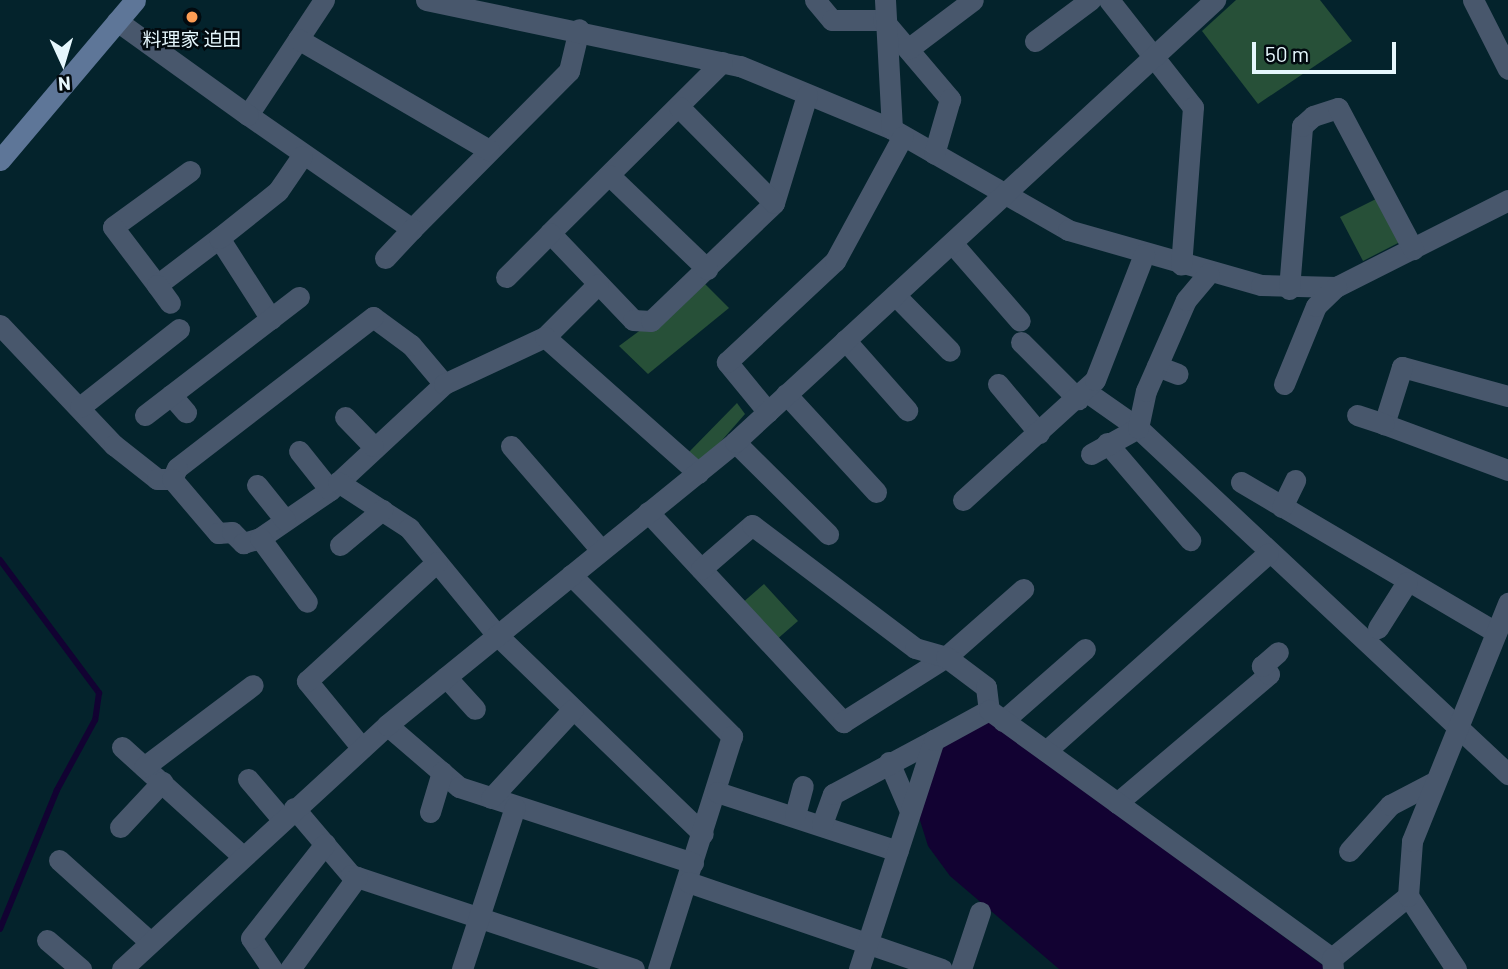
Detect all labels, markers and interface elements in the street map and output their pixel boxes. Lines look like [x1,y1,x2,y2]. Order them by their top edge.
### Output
marker: 料理家 迫田 [184,9,200,25]
north arrow [28,28,98,98]
place label: 料理家 迫田 [143,28,241,50]
scale bar [1256,28,1400,72]
text: 50 m [1265,41,1309,66]
text: N [57,73,72,96]

